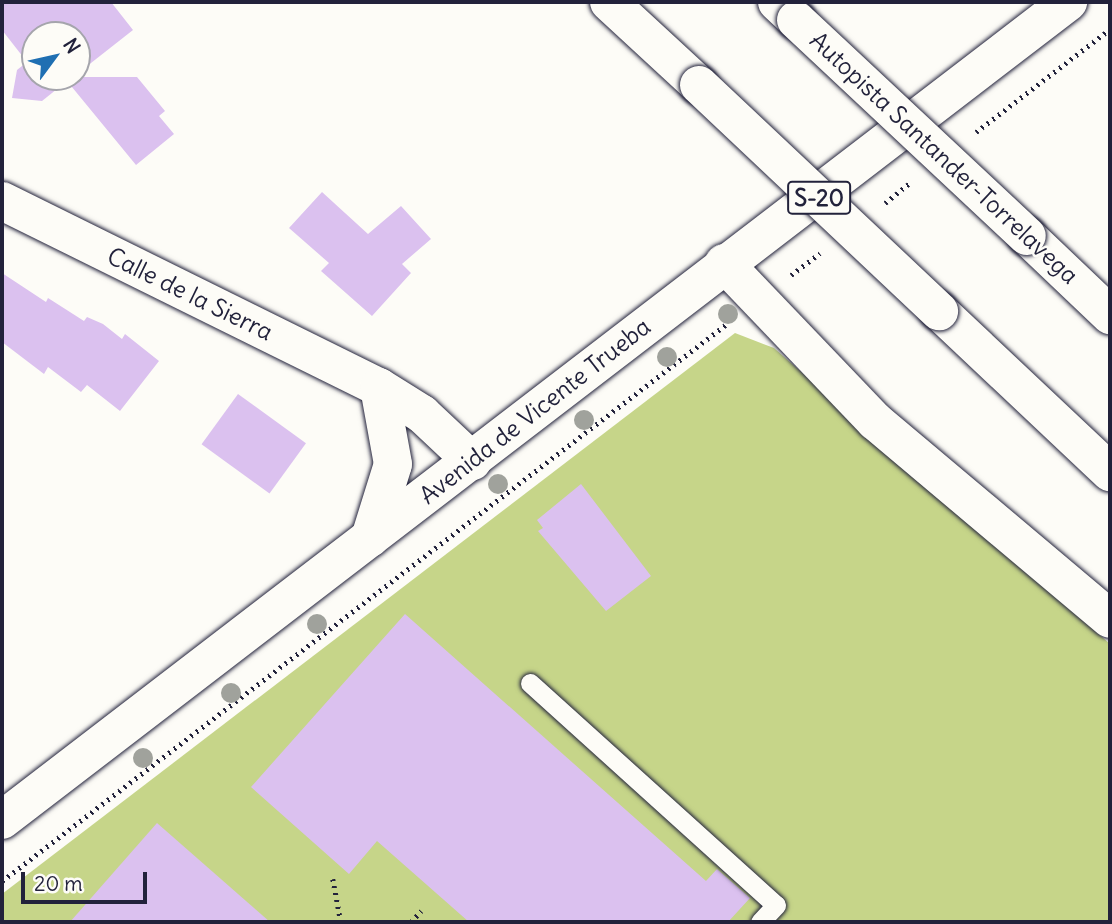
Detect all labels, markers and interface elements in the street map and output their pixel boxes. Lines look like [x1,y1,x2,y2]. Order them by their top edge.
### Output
north arrow [21,21,91,91]
street label: Autopista Santander-Torrelavega [804,26,1084,290]
text: N [58,34,86,58]
road number: S-20 [786,178,852,218]
street label: Calle de la Sierra [102,241,278,347]
street label: Avenida de Vicente Trueba [414,312,656,510]
scale bar [24,858,150,902]
text: 20 m [34,870,83,897]

